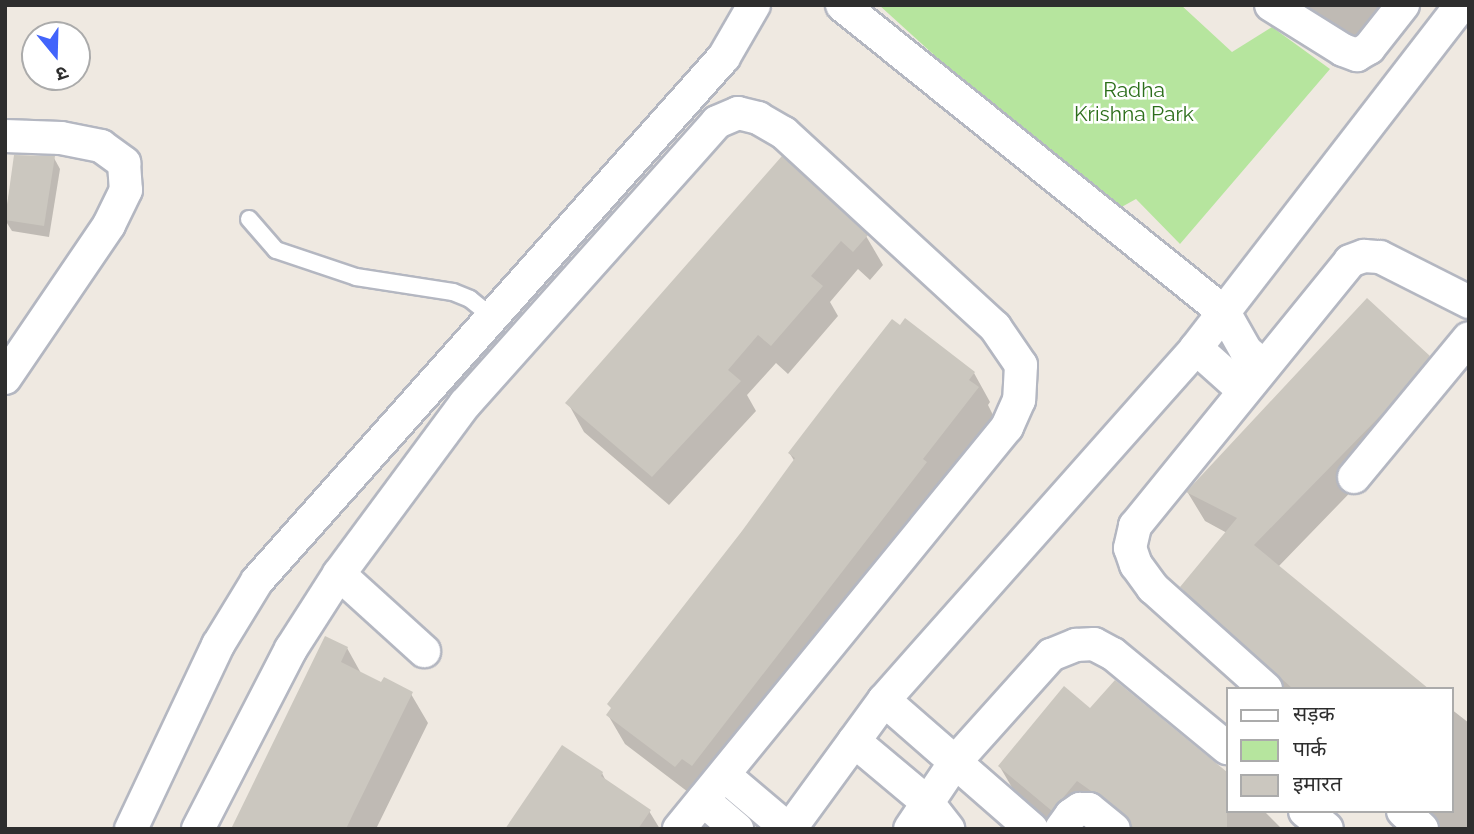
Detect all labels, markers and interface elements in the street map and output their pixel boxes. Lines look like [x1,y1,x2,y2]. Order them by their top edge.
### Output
north arrow [21,21,91,91]
text: उ [53,62,71,86]
park label: Radha Krishna Park [1074,77,1194,127]
legend [1226,687,1453,813]
text: सड़क [1293,701,1335,726]
text: पार्क [1293,736,1327,761]
text: इमारत [1293,771,1342,796]

